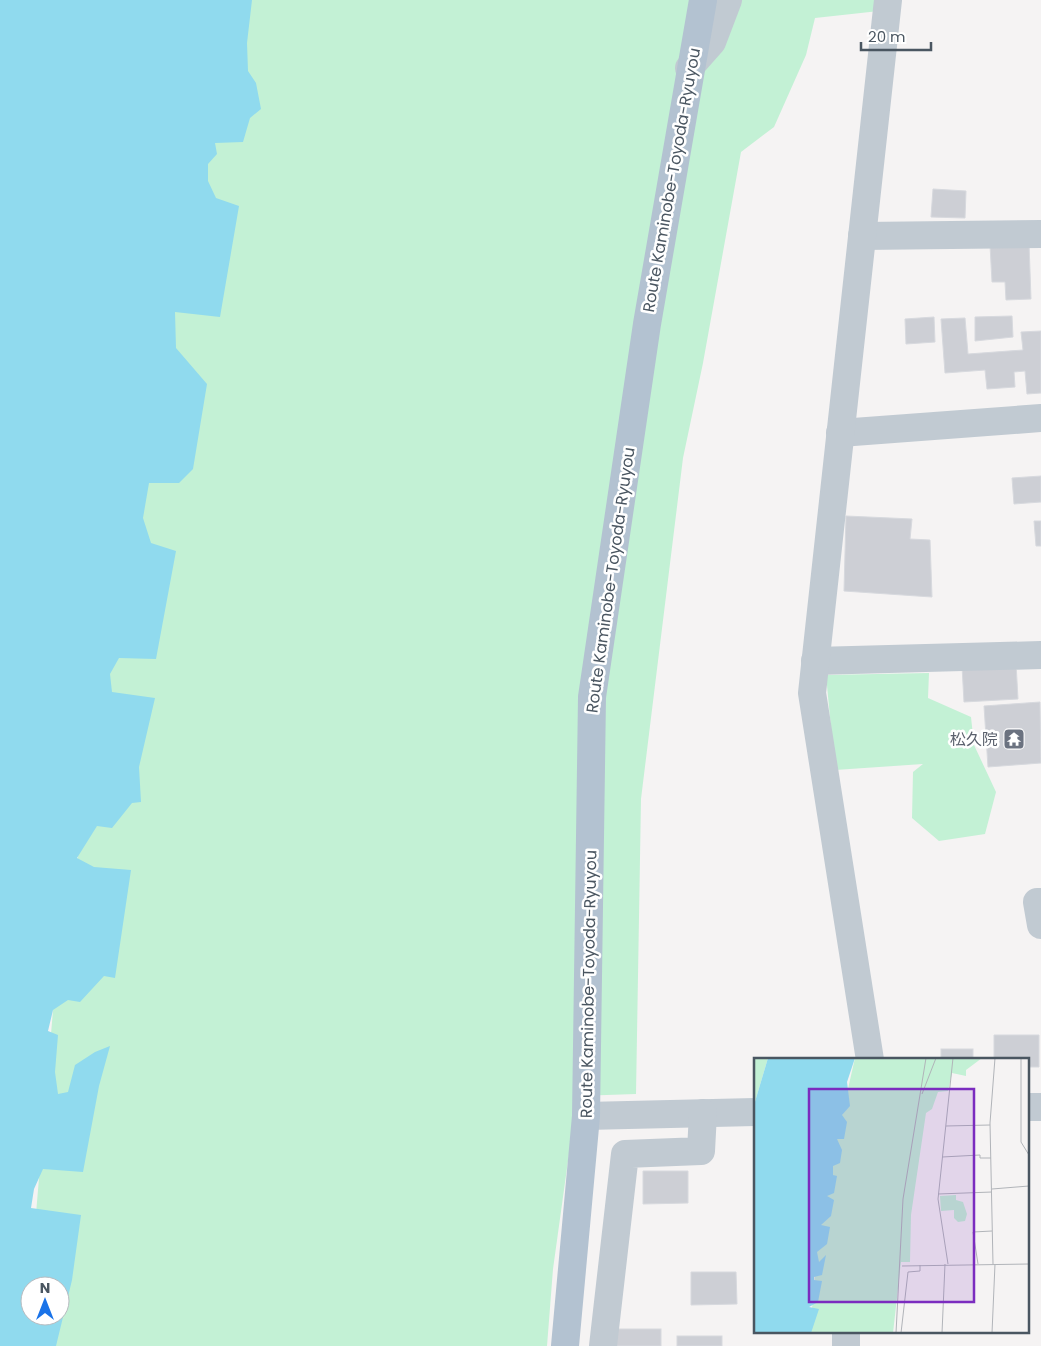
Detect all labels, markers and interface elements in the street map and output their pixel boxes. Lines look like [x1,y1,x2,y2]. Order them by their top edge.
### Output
scale bar [861,20,931,52]
text: 20 m [868,26,906,47]
street label: Route Kaminobe-Toyoda-Ryuyou [637,46,706,314]
street label: Route Kaminobe-Toyoda-Ryuyou [580,446,641,714]
temple icon: 松久院 [1002,727,1026,751]
place label: 松久院 [950,728,998,751]
street label: Route Kaminobe-Toyoda-Ryuyou [575,850,602,1118]
inset map [754,1058,1028,1334]
north arrow [20,1276,70,1326]
text: N [40,1278,50,1298]

